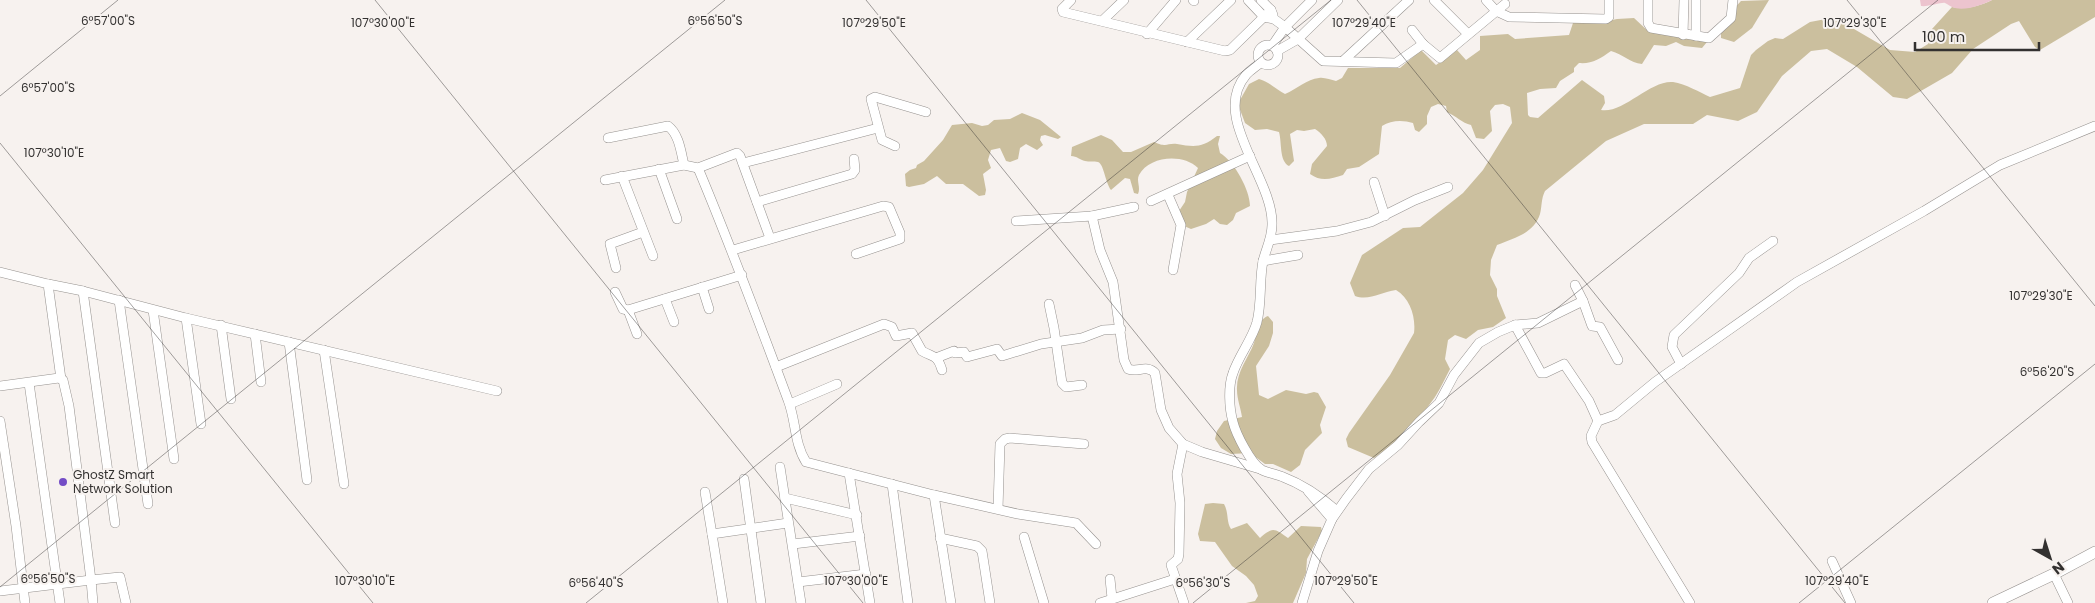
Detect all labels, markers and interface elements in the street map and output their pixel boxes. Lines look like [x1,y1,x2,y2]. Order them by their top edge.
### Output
text: 6°57'00"S [81,12,135,29]
text: 6°56'50"S [687,12,743,29]
text: 107°30'00"E [351,14,415,31]
text: 107°29'50"E [842,14,906,31]
text: 107°29'40"E [1332,14,1396,31]
text: 107°29'30"E [1823,14,1887,31]
scale bar [1915,20,2039,52]
text: 100 m [1922,26,1965,47]
text: 6°57'00"S [21,79,75,96]
text: 107°30'10"E [24,144,84,161]
text: 107°29'30"E [2009,287,2073,304]
text: 6°56'20"S [2020,363,2074,380]
place label: GhostZ Smart Network Solution [73,466,173,497]
marker: GhostZ Smart Network Solution [57,476,69,488]
north arrow [2025,533,2075,583]
text: N [2048,557,2069,579]
text: 6°56'50"S [20,570,76,587]
text: 107°30'10"E [335,572,395,589]
text: 107°30'00"E [824,572,888,589]
text: 107°29'50"E [1314,572,1378,589]
text: 107°29'40"E [1805,572,1869,589]
text: 6°56'40"S [568,574,624,591]
text: 6°56'30"S [1176,574,1230,591]

